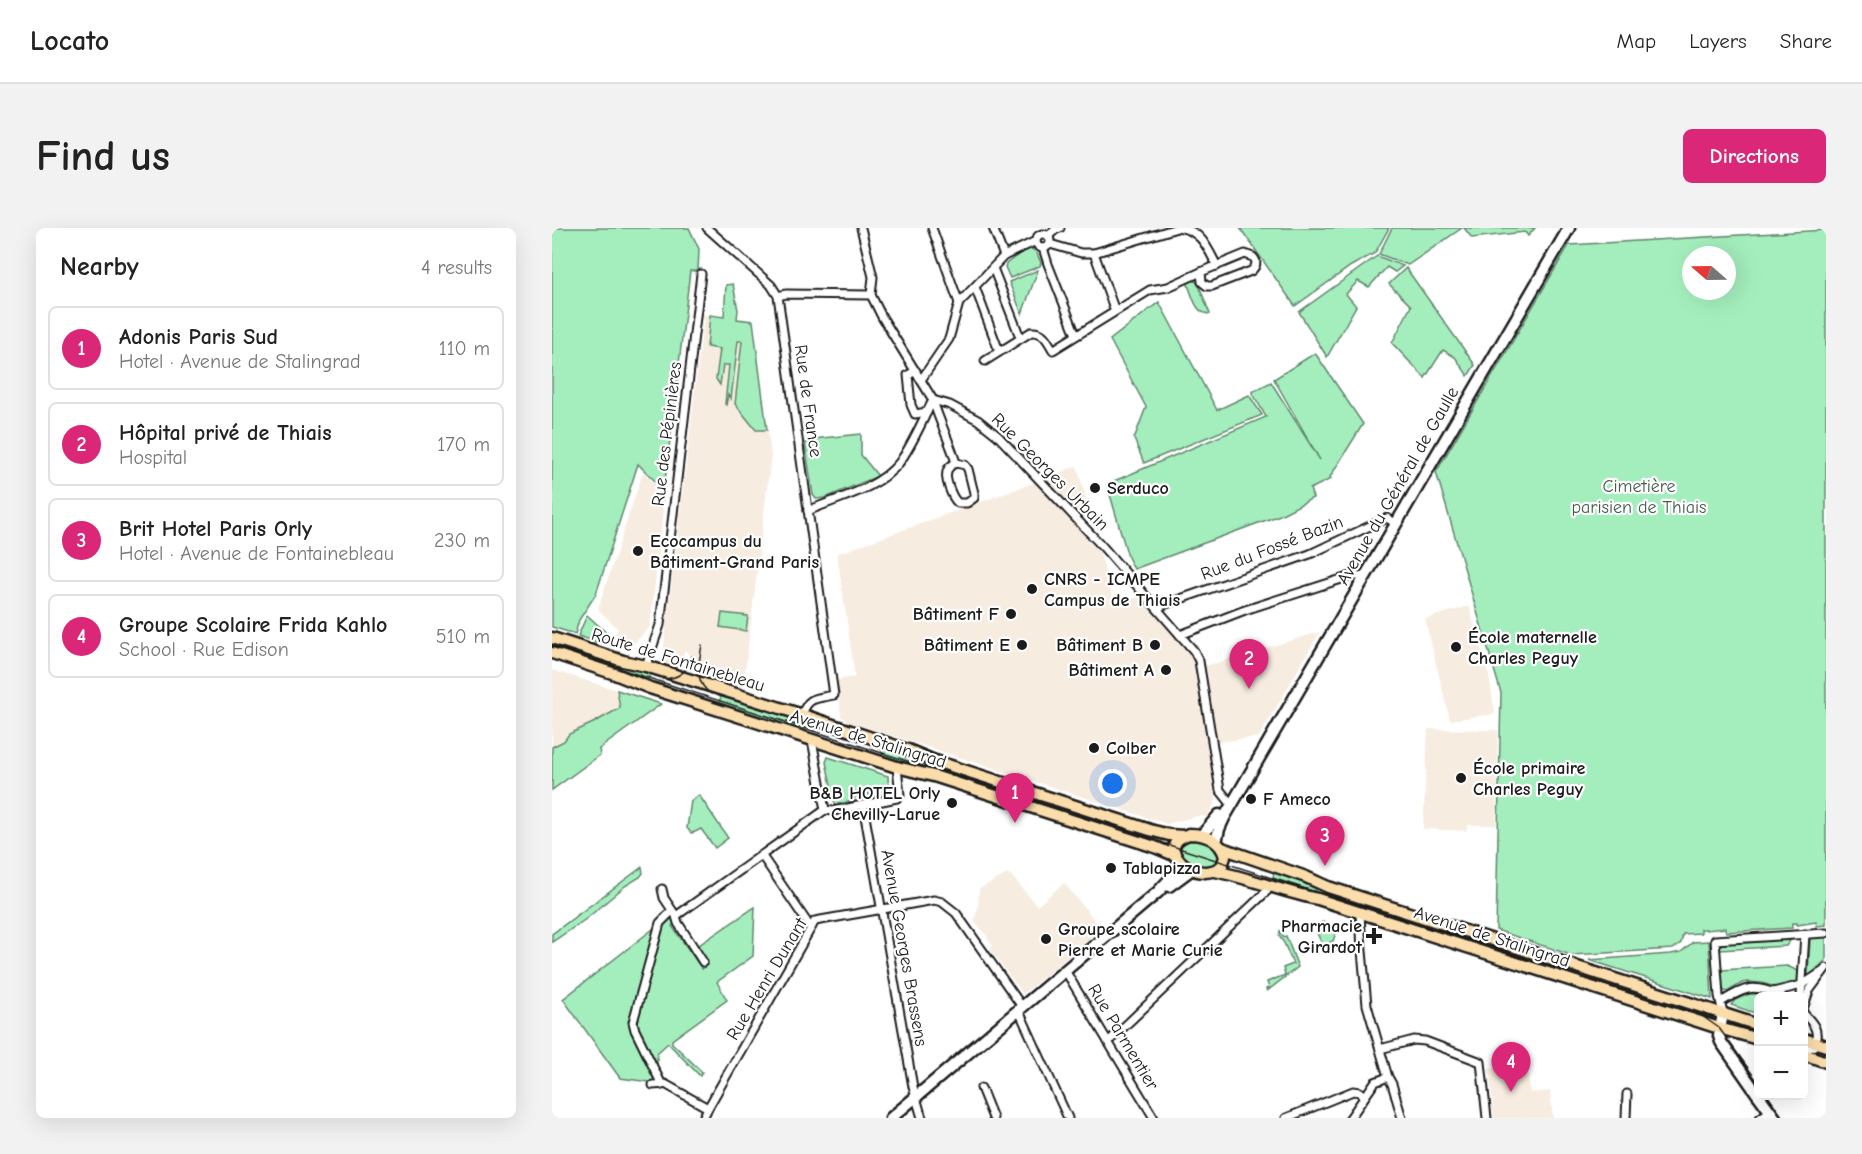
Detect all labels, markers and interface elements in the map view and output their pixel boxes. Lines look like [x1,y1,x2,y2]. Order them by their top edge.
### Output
text: Locato [30,25,109,57]
text: Map [1617,29,1656,53]
text: Layers [1689,29,1747,53]
text: Share [1780,29,1832,53]
button: Directions [1683,129,1826,183]
text: Find us [36,132,170,181]
north arrow [1682,246,1736,300]
text: Nearby [60,252,139,282]
text: 4 results [421,256,492,279]
text: Adonis Paris Sud [119,324,278,350]
text: 1 [78,337,85,360]
text: 110 m [439,337,490,360]
street label: Rue de France [790,343,826,459]
text: Hotel · Avenue de Stalingrad [119,350,361,373]
street label: Rue des Pépinières [648,361,686,507]
street label: Avenue du Général de Gaulle [1333,383,1463,589]
street label: Rue Georges Urbain [987,409,1113,535]
text: Hôpital privé de Thiais [119,420,332,446]
text: 2 [77,433,86,456]
text: 170 m [437,433,490,456]
text: Hospital [119,446,187,469]
park label: Cimetière parisien de Thiais [1571,476,1707,518]
place label: Serduco [1107,478,1169,499]
marker: Serduco [1088,481,1102,495]
street label: Rue du Fossé Bazin [1198,511,1346,585]
text: Brit Hotel Paris Orly [119,516,312,542]
text: 3 [77,529,86,552]
text: 230 m [434,529,490,552]
place label: Ecocampus du Bâtiment-Grand Paris [650,531,819,573]
text: Hotel · Avenue de Fontainebleau [119,542,394,565]
marker: Ecocampus du Bâtiment-Grand Paris [631,544,645,558]
place label: CNRS - ICMPE Campus de Thiais [1044,569,1181,611]
marker: CNRS - ICMPE Campus de Thiais [1025,582,1039,596]
place label: Bâtiment F [913,604,1000,625]
marker: Bâtiment F [1004,607,1018,621]
text: Groupe Scolaire Frida Kahlo [119,612,387,638]
street label: Route de Fontainebleau [589,624,767,696]
text: 4 [77,625,86,648]
text: 510 m [436,625,490,648]
place label: École maternelle Charles Peguy [1468,626,1597,669]
place label: Bâtiment E [924,635,1010,656]
place label: Bâtiment B [1056,635,1143,656]
text: School · Rue Edison [119,638,289,661]
marker: Bâtiment E [1015,638,1029,652]
marker: Bâtiment B [1148,638,1162,652]
pin: 2 [1230,640,1268,689]
marker: École maternelle Charles Peguy [1449,640,1463,654]
place label: Bâtiment A [1068,660,1154,681]
marker: Bâtiment A [1159,663,1173,677]
street label: Avenue de Stalingrad [787,705,949,773]
place label: Colber [1106,738,1157,759]
marker: Colber [1087,741,1101,755]
place label: École primaire Charles Peguy [1473,757,1585,800]
your location [1098,769,1127,798]
marker: École primaire Charles Peguy [1454,771,1468,785]
pin: 1 [996,774,1034,823]
place label: B&B HOTEL Orly Chevilly-Larue [810,783,941,825]
place label: F Ameco [1263,789,1331,810]
marker: F Ameco [1244,792,1258,806]
marker: B&B HOTEL Orly Chevilly-Larue [945,796,959,810]
pin: 3 [1306,816,1344,866]
street label: Avenue Georges Brassens [876,848,932,1048]
place label: Tablapizza [1123,858,1201,879]
marker: Tablapizza [1104,861,1118,875]
street label: Avenue de Stalingrad [1412,902,1572,972]
street label: Rue Henri Dunant [722,913,812,1044]
place label: Pharmacie Girardot [1281,916,1363,958]
place label: Groupe scolaire Pierre et Marie Curie [1058,919,1223,961]
marker: Pharmacie Girardot [1367,929,1381,943]
marker: Groupe scolaire Pierre et Marie Curie [1039,932,1053,946]
street label: Rue Parmentier [1083,980,1163,1095]
map controls [1754,992,1808,1100]
button: + [1754,992,1808,1046]
pin: 4 [1492,1042,1530,1092]
button: − [1754,1046,1808,1100]

